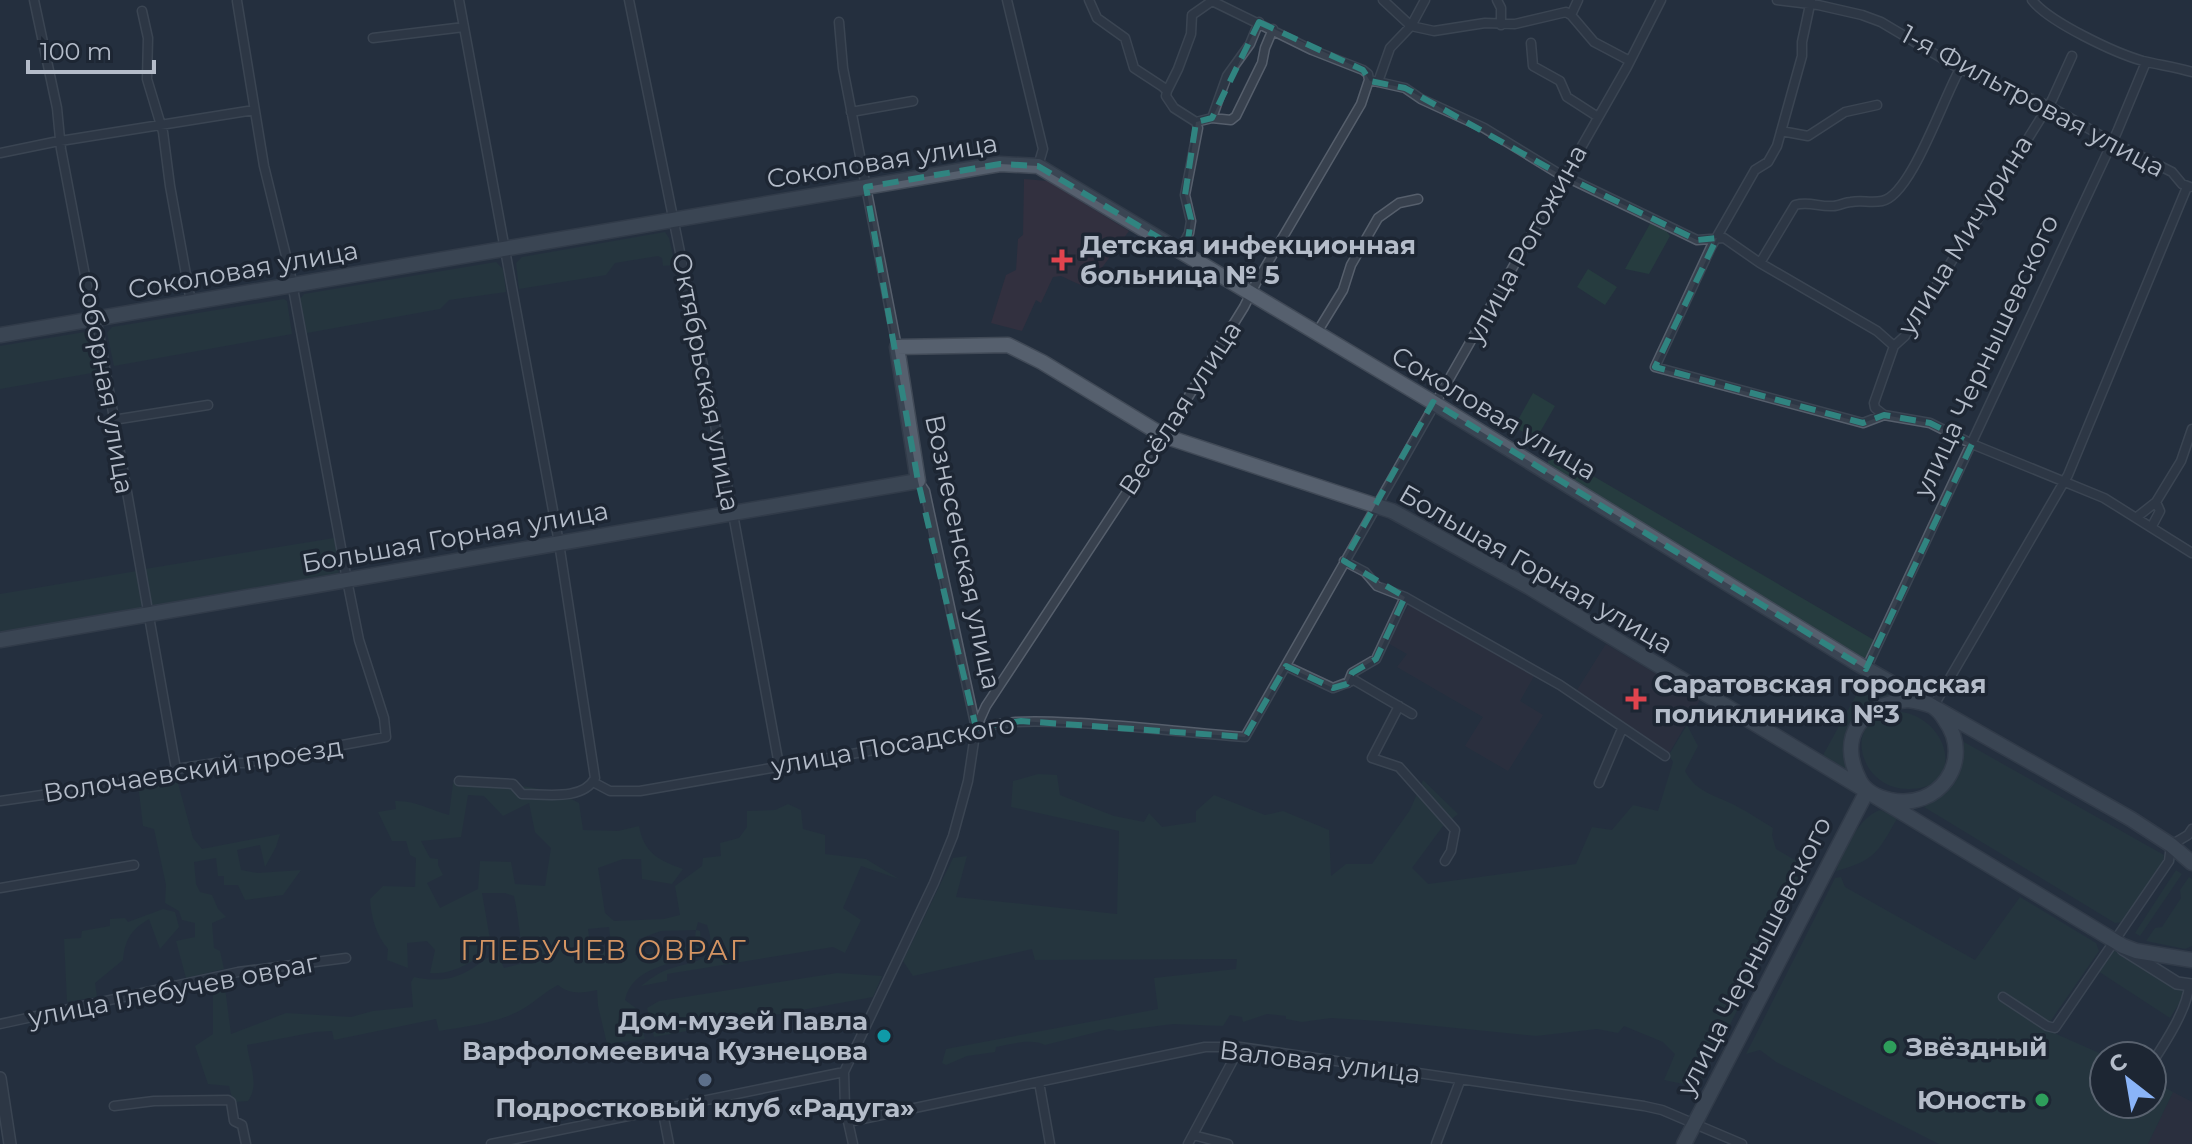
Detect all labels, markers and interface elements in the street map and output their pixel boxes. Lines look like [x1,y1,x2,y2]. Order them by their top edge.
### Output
street label: 1-я Фильтровая улица [1896,18,2170,184]
scale bar [28,24,154,74]
text: 100 m [40,37,112,66]
street label: Соколовая улица [764,127,1000,195]
street label: улица Мичурина [1890,129,2039,342]
street label: улица Рогожина [1458,139,1594,350]
street label: улица Чернышевского [1906,209,2066,503]
place label: Детская инфекционная больница № 5 [1080,229,1416,291]
street label: Соколовая улица [125,234,361,306]
marker: Детская инфекционная больница № 5 [1051,249,1073,271]
street label: Октябрьская улица [665,250,747,514]
street label: Соборная улица [71,272,141,496]
street label: Весёлая улица [1112,315,1248,501]
street label: Соколовая улица [1386,339,1602,487]
street label: Вознесенская улица [918,412,1008,692]
street label: Большая Горная улица [1393,477,1679,661]
street label: Большая Горная улица [299,494,611,580]
place label: Саратовская городская поликлиника №3 [1654,668,1986,730]
marker: Саратовская городская поликлиника №3 [1625,688,1647,710]
street label: улица Посадского [768,708,1017,782]
street label: Волочаевский проезд [41,731,345,809]
street label: улица Чернышевского [1669,811,1838,1102]
district label: ГЛЕБУЧЕВ ОВРАГ [460,933,748,967]
street label: улица Глебучев овраг [24,946,321,1034]
place label: Дом-музей Павла Варфоломеевича Кузнецова [462,1005,868,1067]
marker: Дом-музей Павла Варфоломеевича Кузнецова [875,1027,893,1045]
place label: Звёздный [1905,1031,2048,1063]
street label: Валовая улица [1218,1034,1422,1090]
marker: Звёздный [1881,1038,1899,1056]
north arrow [2088,1040,2168,1120]
text: С [2104,1048,2132,1079]
marker: Подростковый клуб «Радуга» [696,1071,714,1089]
place label: Юность [1917,1084,2026,1116]
marker: Юность [2033,1091,2051,1109]
place label: Подростковый клуб «Радуга» [495,1092,915,1124]

